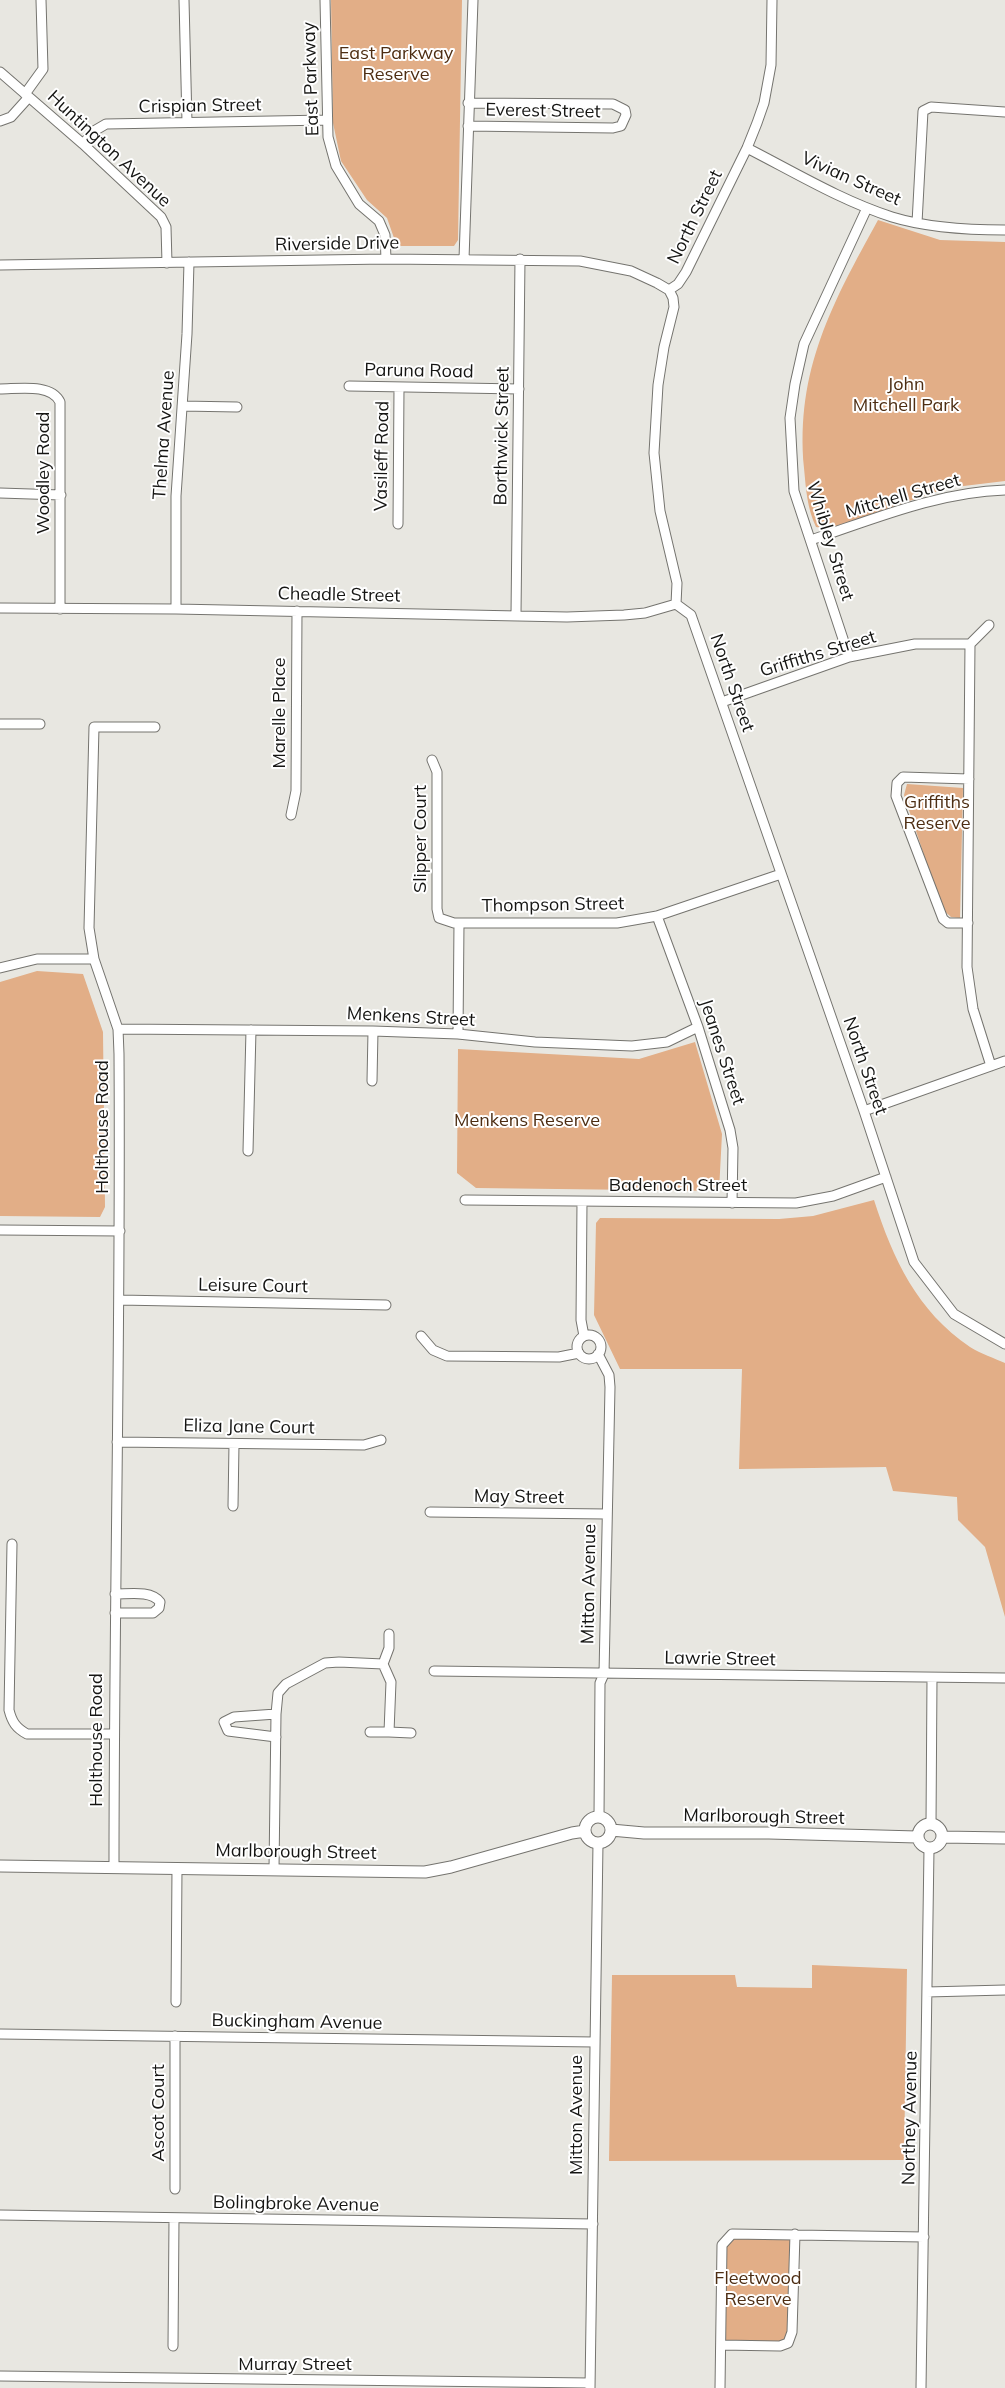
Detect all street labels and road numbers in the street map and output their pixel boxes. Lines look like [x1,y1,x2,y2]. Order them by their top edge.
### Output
street label: East Parkway [298,21,324,137]
street label: Huntington Avenue [43,86,175,212]
street label: Crispian Street [138,94,262,118]
street label: Everest Street [485,99,601,123]
street label: Vivian Street [798,147,904,211]
street label: North Street [663,166,727,268]
street label: Riverside Drive [275,232,399,256]
street label: Paruna Road [364,359,474,383]
street label: Borthwick Street [490,366,514,506]
street label: Thelma Avenue [149,370,179,500]
street label: Vasileff Road [370,401,394,511]
street label: Woodley Road [33,412,55,534]
street label: Mitchell Street [843,469,963,523]
street label: Whibley Street [802,479,858,603]
street label: Cheadle Street [277,583,401,607]
street label: Griffiths Street [757,626,879,682]
street label: North Street [705,631,759,735]
street label: Marelle Place [269,658,291,768]
street label: Slipper Court [410,785,432,893]
street label: Thompson Street [482,893,624,917]
street label: Jeanes Street [695,996,749,1108]
street label: Menkens Street [346,1003,476,1031]
street label: North Street [838,1014,892,1118]
street label: Holthouse Road [92,1060,114,1194]
street label: Badenoch Street [609,1175,747,1197]
street label: Leisure Court [198,1274,308,1298]
street label: Eliza Jane Court [183,1415,315,1439]
street label: May Street [474,1485,564,1509]
street label: Mitton Avenue [577,1524,601,1644]
street label: Lawrie Street [664,1647,776,1671]
street label: Holthouse Road [86,1673,108,1807]
street label: Marlborough Street [683,1805,845,1829]
street label: Marlborough Street [215,1840,377,1864]
street label: Buckingham Avenue [211,2010,383,2034]
street label: Northey Avenue [898,2051,922,2185]
street label: Mitton Avenue [566,2055,588,2175]
street label: Ascot Court [148,2064,170,2162]
street label: Bolingbroke Avenue [213,2192,379,2216]
street label: Murray Street [238,2354,352,2376]

